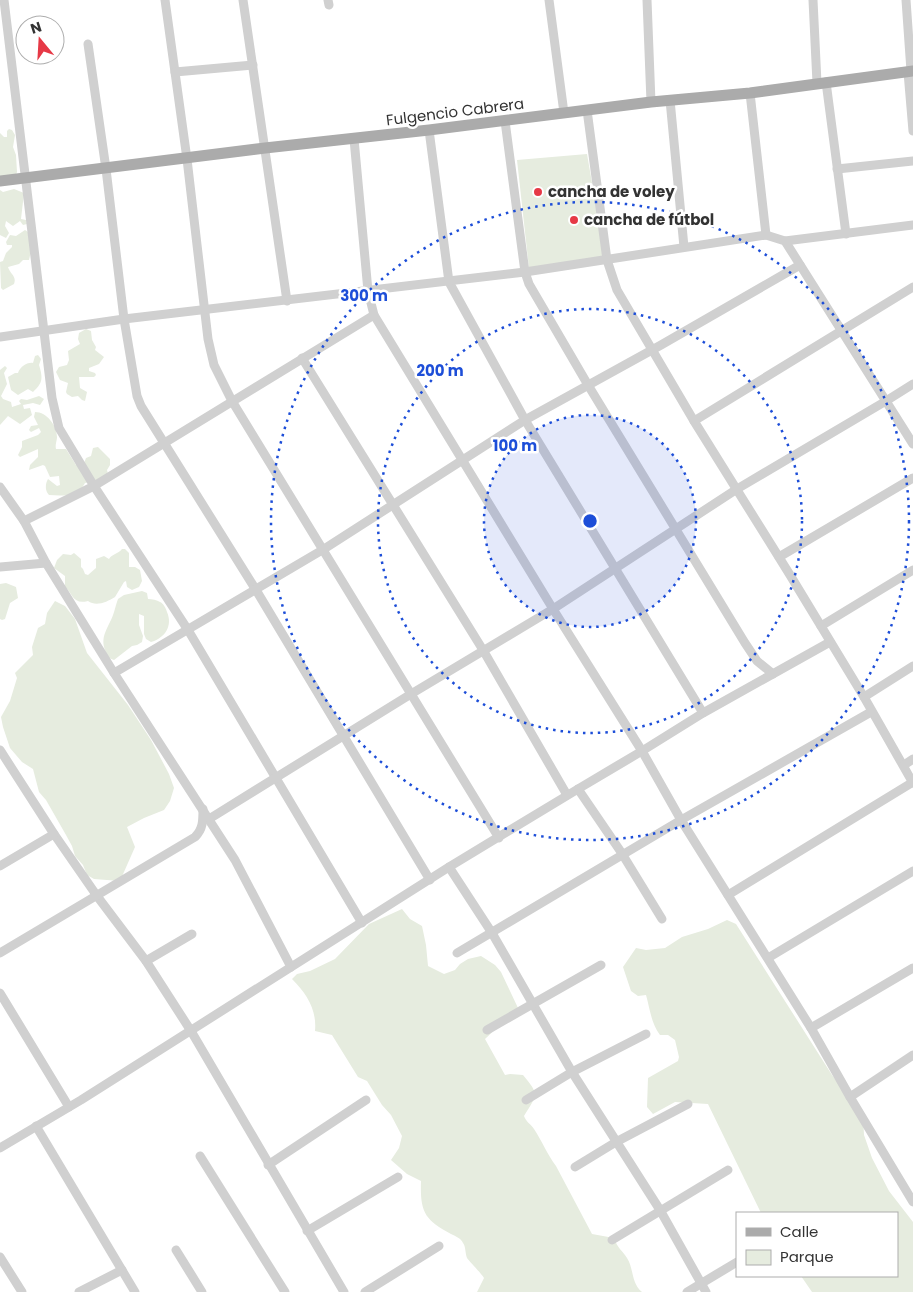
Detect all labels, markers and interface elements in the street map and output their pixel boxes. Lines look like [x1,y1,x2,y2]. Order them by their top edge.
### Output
north arrow [15,15,65,65]
text: N [28,16,44,39]
street label: Fulgencio Cabrera [385,93,525,130]
place label: cancha de voley [548,181,675,202]
marker: cancha de voley [532,186,544,198]
place label: cancha de fútbol [584,209,714,230]
marker: cancha de fútbol [568,214,580,226]
text: 300 m [340,285,388,306]
text: 200 m [416,360,464,381]
text: 100 m [493,435,537,456]
centre of rings [581,512,599,530]
legend [736,1212,898,1277]
text: Calle [780,1221,818,1242]
text: Parque [780,1246,833,1267]

